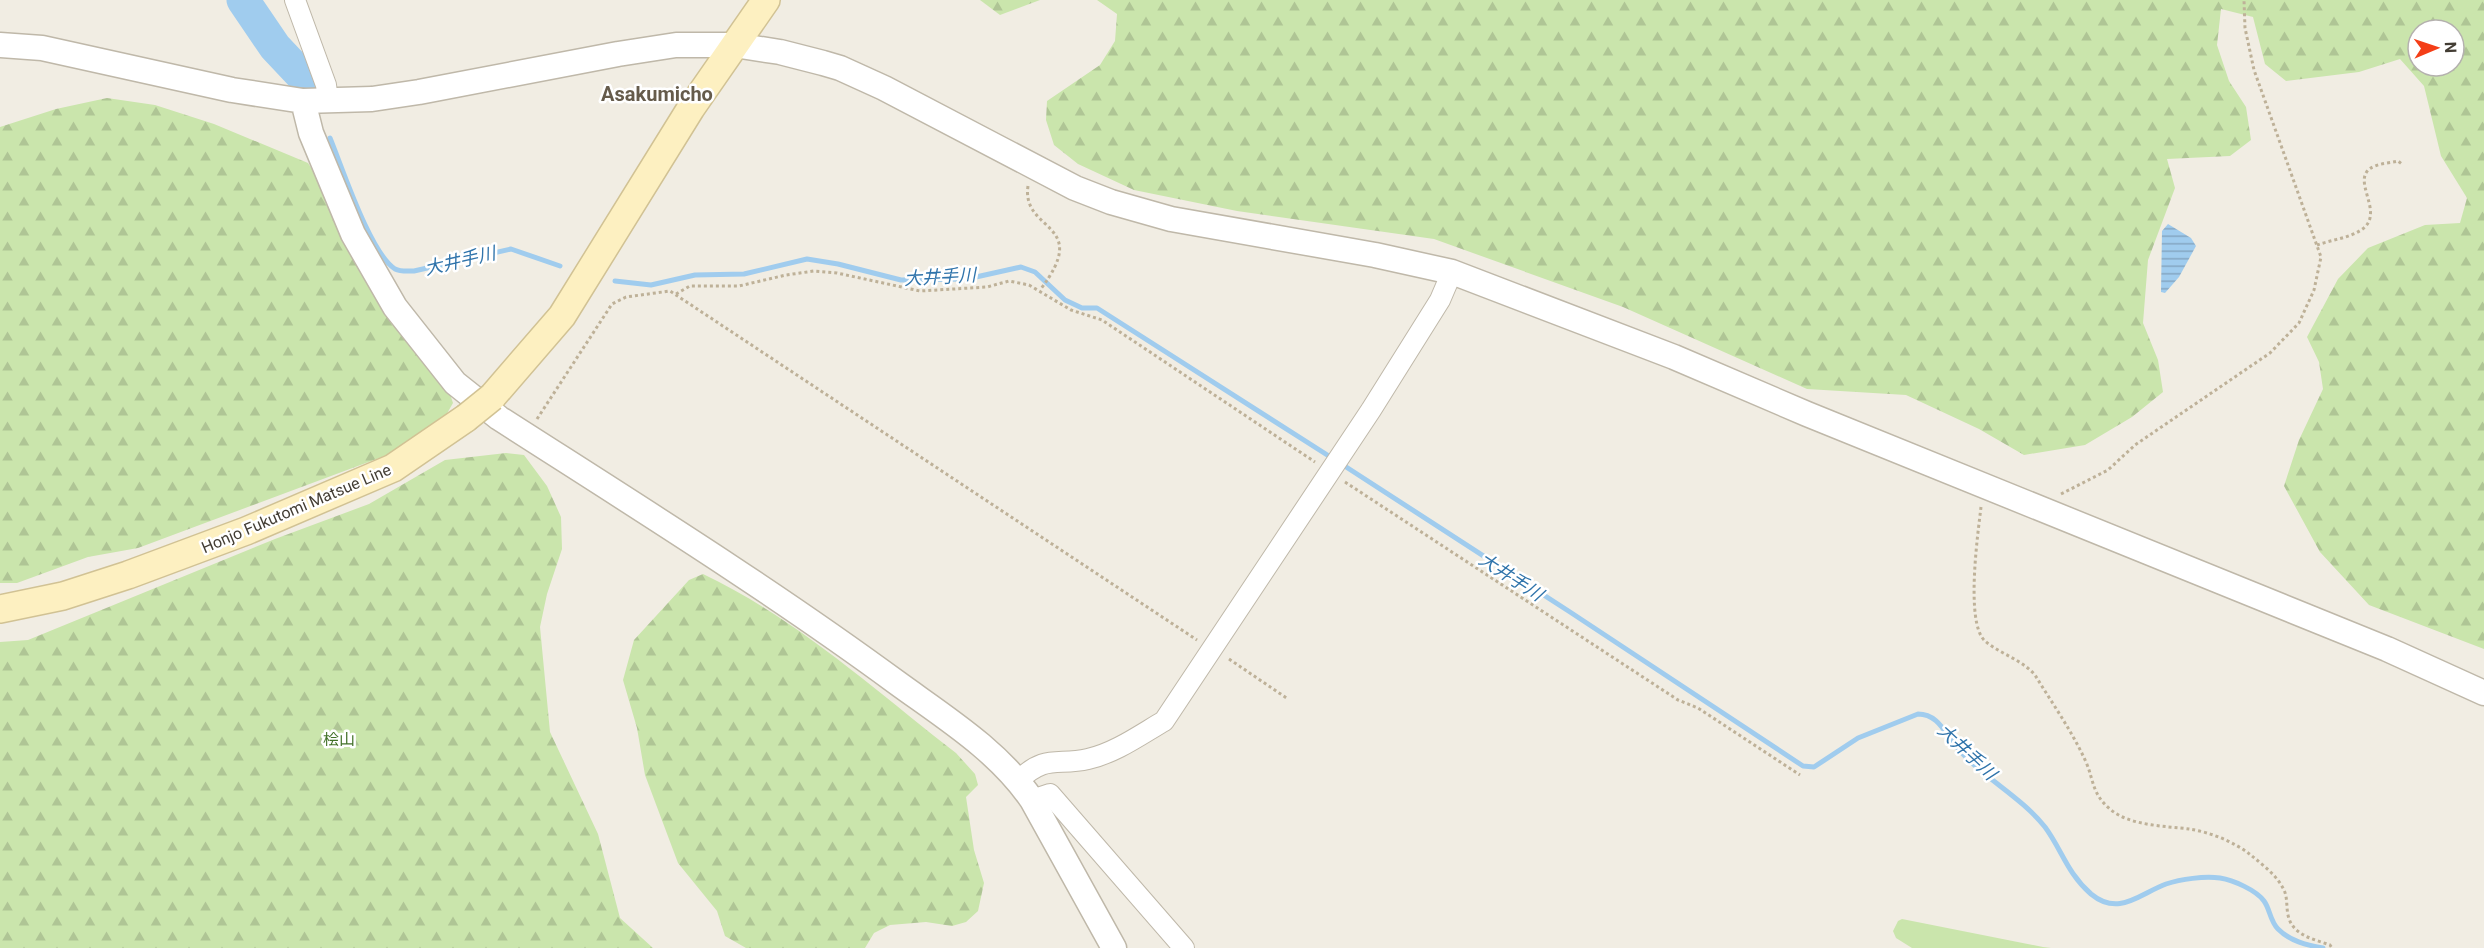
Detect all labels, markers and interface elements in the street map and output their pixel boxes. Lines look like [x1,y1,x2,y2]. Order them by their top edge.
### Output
north arrow [2406,18,2466,78]
text: N [2441,42,2460,53]
district label: Asakumicho [601,82,713,106]
water label: 大井手川 [422,242,499,279]
water label: 大井手川 [903,264,978,289]
street label: Honjo Fukutomi Matsue Line [199,460,394,557]
water label: 大井手川 [1475,548,1549,606]
water label: 大井手川 [1934,719,2002,785]
park label: 桧山 [323,730,355,749]

